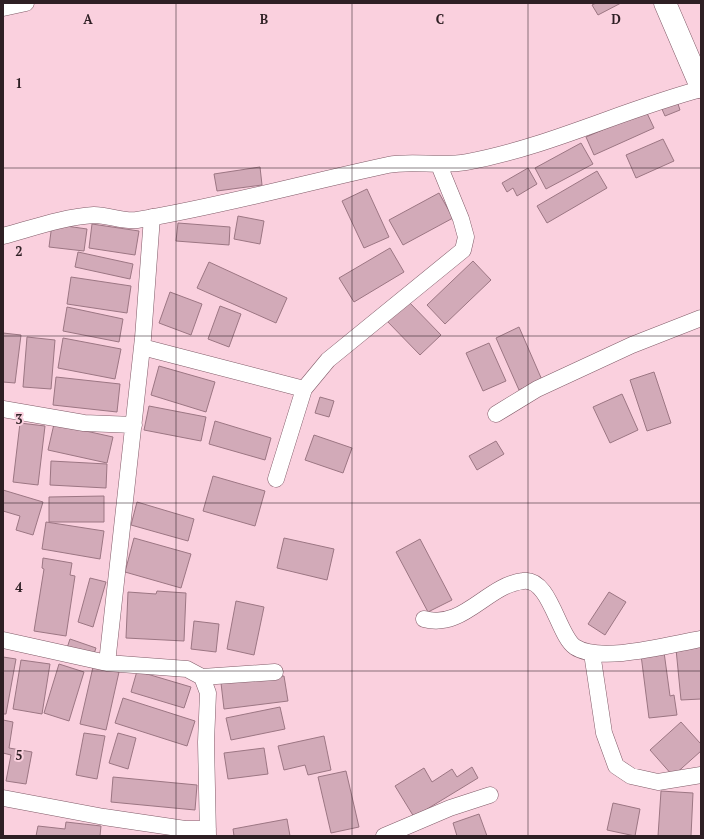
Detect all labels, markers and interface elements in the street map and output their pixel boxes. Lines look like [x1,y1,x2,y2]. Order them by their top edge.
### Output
text: A [83,10,93,28]
text: B [260,10,268,28]
text: C [436,10,444,28]
text: D [611,10,621,28]
text: 1 [15,74,23,92]
text: 2 [15,242,23,260]
text: 3 [15,410,23,428]
text: 4 [15,578,23,596]
text: 5 [15,746,23,764]

